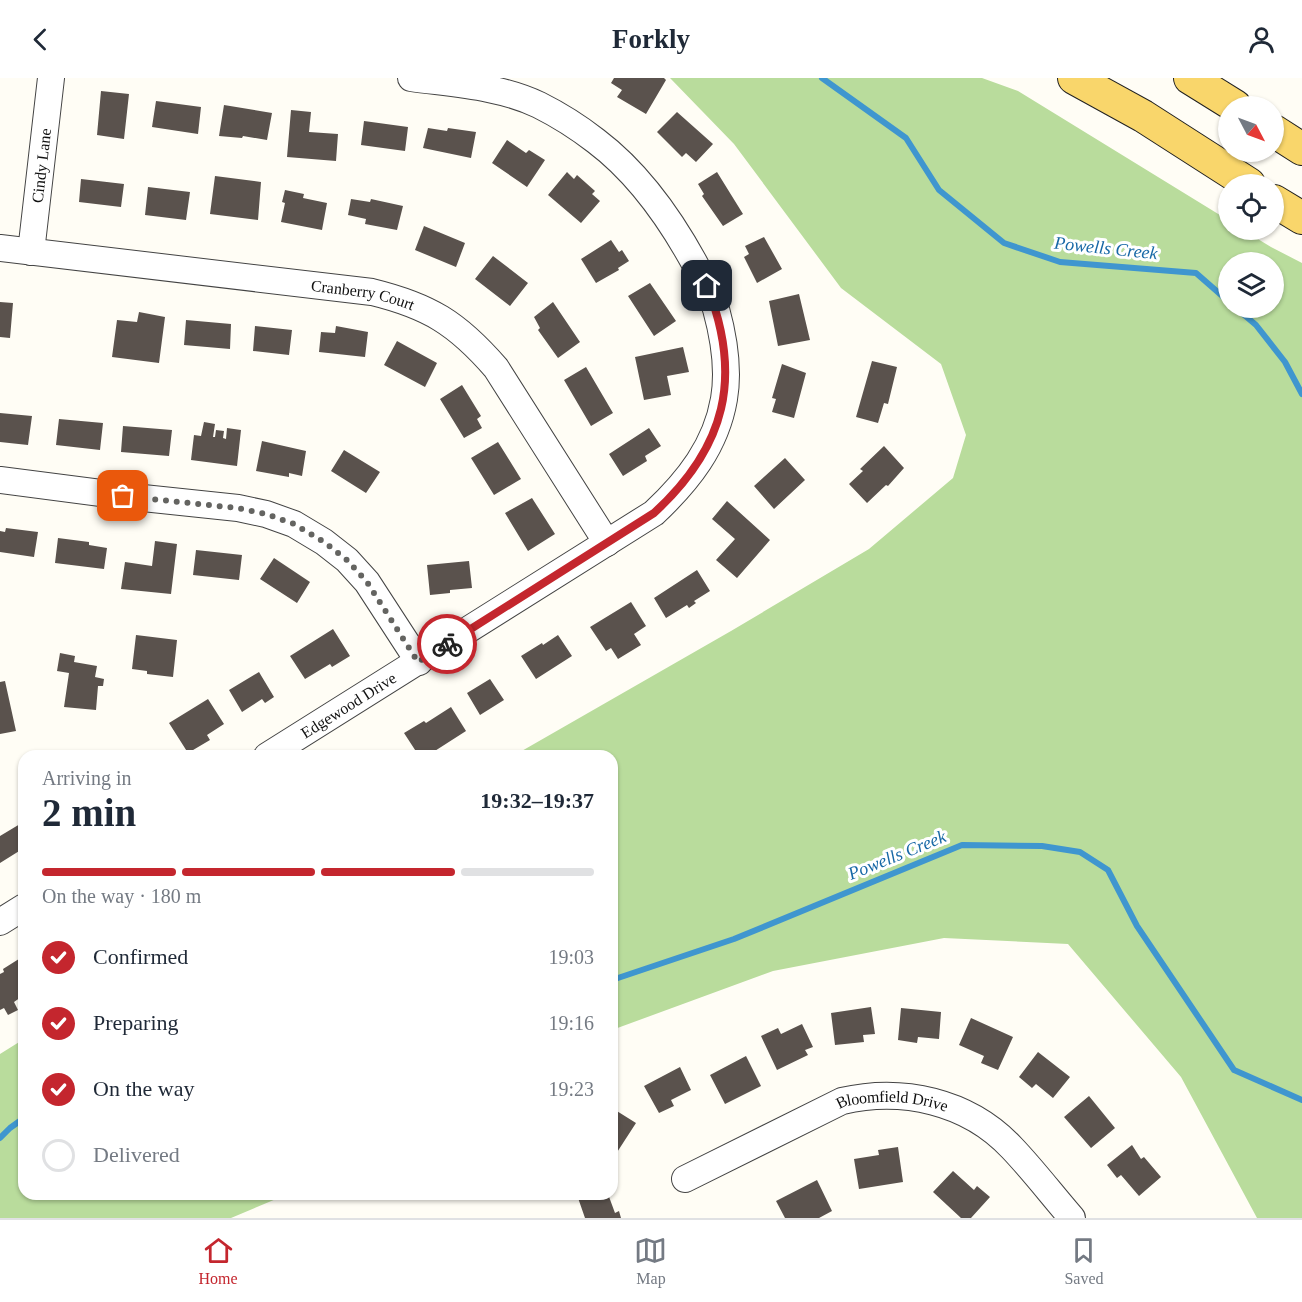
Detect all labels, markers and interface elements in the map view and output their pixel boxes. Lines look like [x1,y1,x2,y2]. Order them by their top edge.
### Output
icon: back [24,23,57,56]
icon: person [1245,23,1278,56]
text: Forkly [612,24,690,54]
north arrow [1218,96,1284,162]
map controls [1218,96,1284,318]
street label: Cindy Lane [29,127,54,204]
button: locate [1218,174,1284,240]
water label: Powells Creek [1052,233,1160,263]
button: layers [1218,252,1284,318]
pin [681,260,732,311]
icon: home [690,269,723,302]
street label: Cranberry Court [310,277,418,314]
pin [97,470,148,521]
icon: bag [106,479,139,512]
courier [417,614,477,674]
icon: bike [431,628,464,661]
street label: Edgewood Drive [298,669,399,742]
text: Arriving in [42,767,131,789]
text: 19:32–19:37 [480,788,594,813]
text: 2 min [42,791,136,834]
water label: Powells Creek [844,826,950,884]
text: On the way · 180 m [42,885,201,907]
icon: check [42,941,75,974]
text: Confirmed [93,944,188,969]
text: 19:03 [548,946,594,968]
icon: check [42,1007,75,1040]
text: Preparing [93,1010,179,1035]
text: 19:16 [548,1012,594,1034]
icon: check [42,1073,75,1106]
text: On the way [93,1076,194,1101]
text: 19:23 [548,1078,594,1100]
street label: Bloomfield Drive [833,1088,950,1115]
text: Delivered [93,1142,180,1167]
tab: Home [198,1234,238,1288]
tab: Map [634,1234,667,1288]
tab: Saved [1064,1234,1104,1288]

